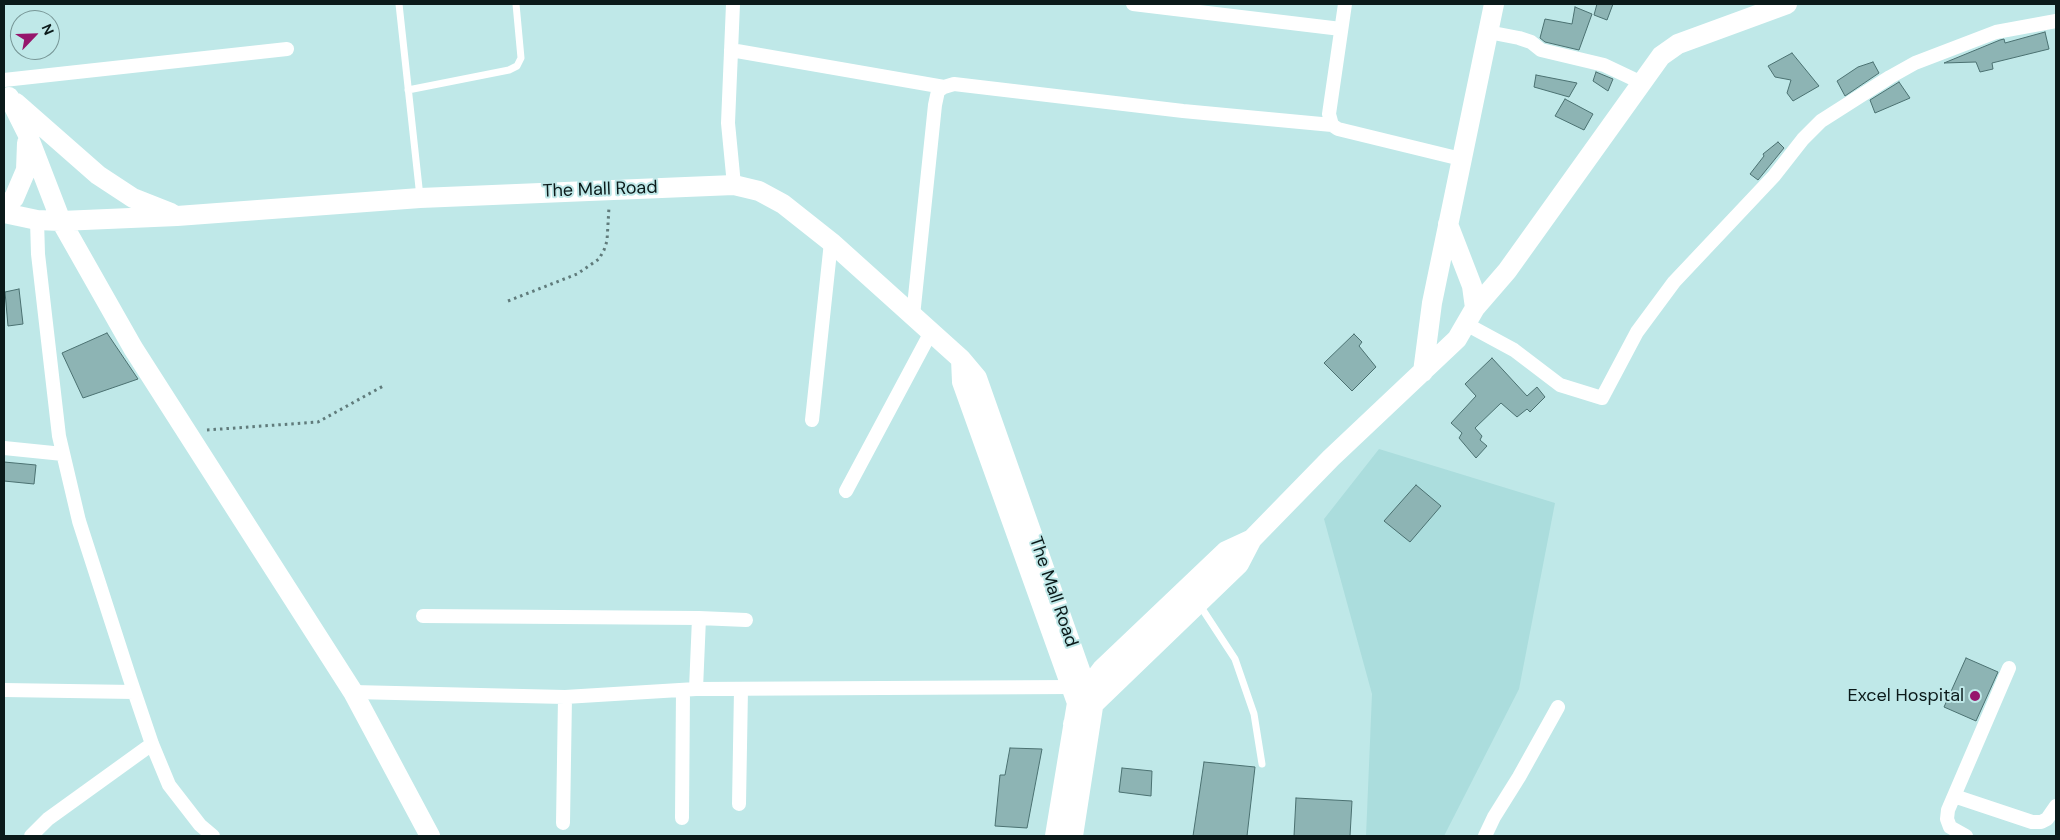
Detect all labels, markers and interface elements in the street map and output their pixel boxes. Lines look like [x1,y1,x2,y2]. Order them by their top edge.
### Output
north arrow [10,10,60,60]
text: N [37,21,58,38]
street label: The Mall Road [542,177,658,203]
street label: The Mall Road [1024,534,1082,650]
place label: Excel Hospital [1848,685,1964,707]
marker: Excel Hospital [1968,689,1982,703]

